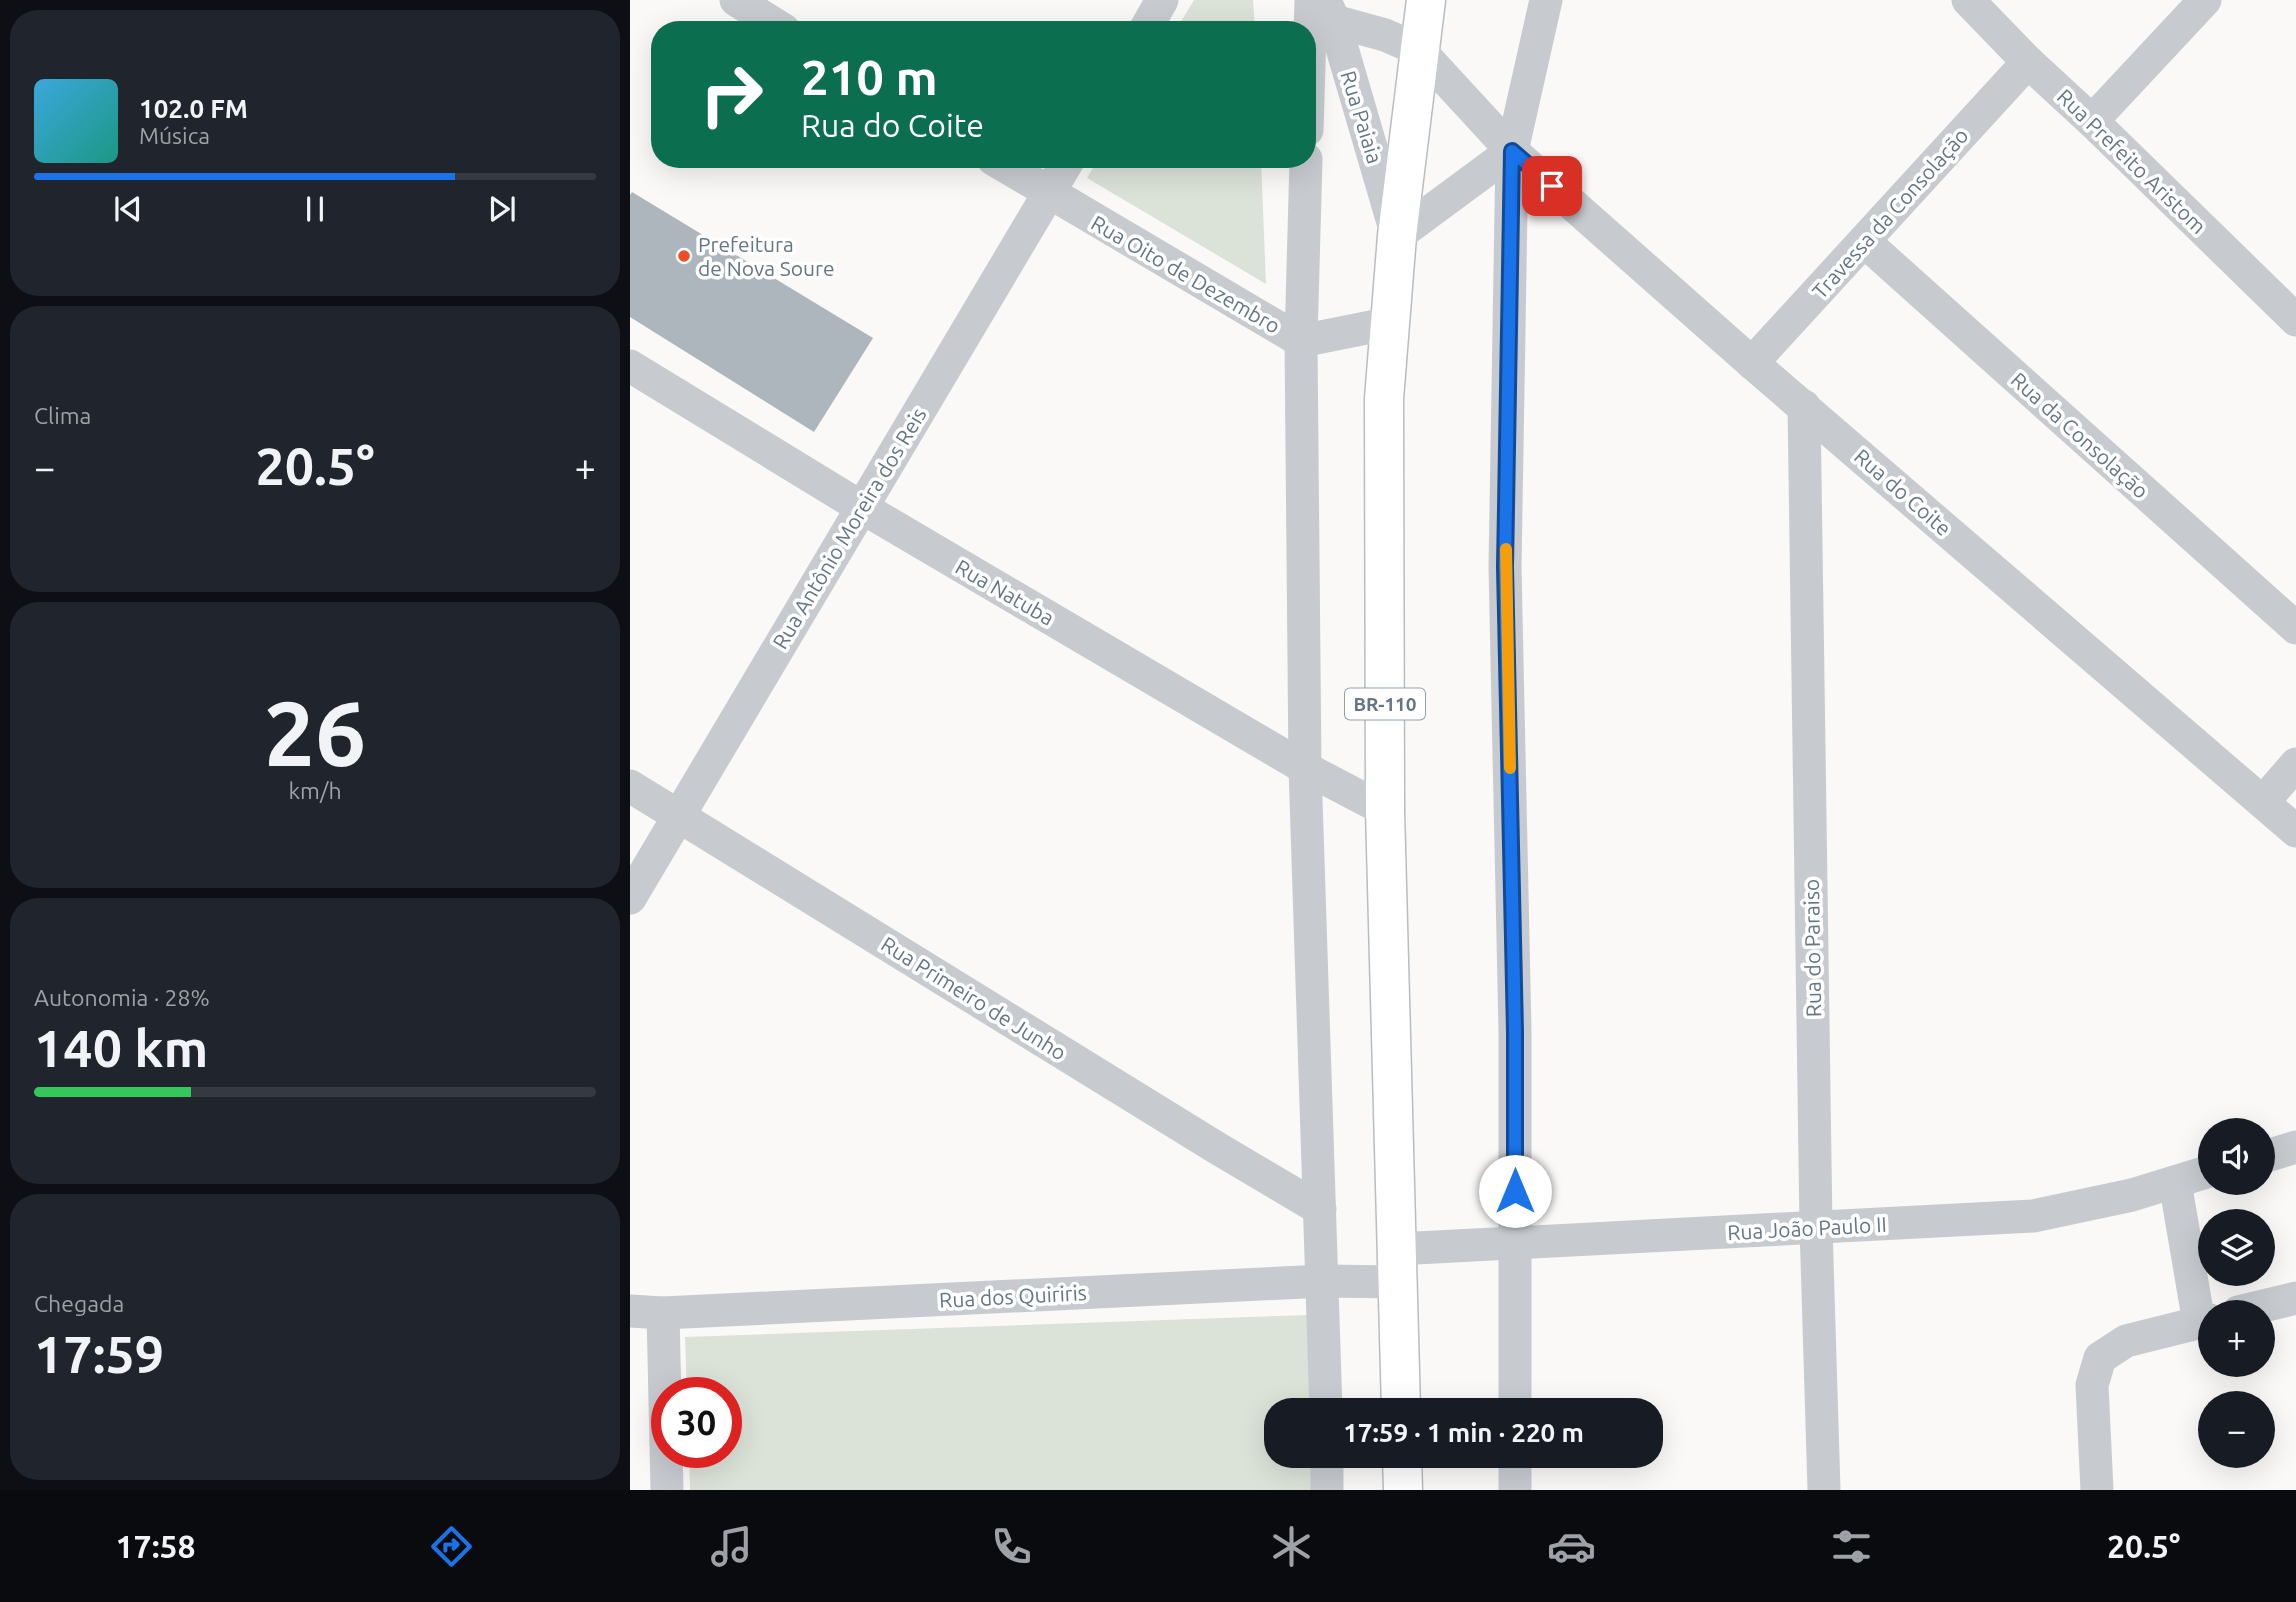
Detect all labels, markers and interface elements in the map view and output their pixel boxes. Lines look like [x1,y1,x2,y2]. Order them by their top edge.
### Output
icon: right [686,49,777,140]
text: 210 m [801,49,938,104]
street label: Rua Paiaia [1337,68,1387,166]
street label: Rua Prefeito Aristom [2053,84,2211,238]
text: 102.0 FM [139,94,248,123]
text: Rua do Coite [801,107,984,143]
text: Música [139,123,210,148]
street label: Travessa da Consolação [1807,123,1973,303]
pin [1522,156,1582,216]
icon: arrive [1533,167,1571,205]
icon: previous [109,190,147,228]
icon: pause [296,190,334,228]
icon: next [483,190,521,228]
street label: Rua Oito de Dezembro [1087,210,1285,338]
place label: Prefeitura de Nova Soure [698,232,835,280]
marker: Prefeitura de Nova Soure [676,248,692,264]
street label: Rua da Consolação [2006,367,2154,503]
text: Clima [34,403,91,428]
street label: Rua Antônio Moreira dos Reis [767,403,931,653]
text: 20.5° [255,437,375,495]
street label: Rua do Coite [1850,444,1956,540]
text: − [34,446,55,488]
text: + [575,446,596,488]
street label: Rua Natuba [951,554,1059,630]
text: 26 [264,681,366,783]
road number: BR-110 [1345,688,1425,720]
text: km/h [288,778,342,803]
street label: Rua do Paraiso [1799,879,1825,1017]
street label: Rua Primeiro de Junho [877,931,1071,1065]
text: Autonomia · 28% [34,985,210,1010]
text: 140 km [34,1019,208,1077]
map controls [2198,1118,2275,1468]
button: sound [2198,1118,2275,1195]
position arrow [1478,1154,1552,1228]
button: layers [2198,1209,2275,1286]
street label: Rua João Paulo II [1727,1212,1887,1244]
street label: Rua dos Quiriris [939,1280,1087,1312]
text: Chegada [34,1291,124,1316]
button: + [2198,1300,2275,1377]
text: 17:59 [34,1325,164,1383]
speed limit sign: 30 [651,1377,742,1468]
button: − [2198,1391,2275,1468]
text: 17:59 · 1 min · 220 m [1343,1418,1584,1447]
icon: directions [427,1522,476,1571]
icon: music [707,1522,756,1571]
icon: phone [987,1522,1036,1571]
icon: climate [1267,1522,1316,1571]
icon: car [1547,1522,1596,1571]
icon: filters [1827,1522,1876,1571]
text: 17:58 [116,1528,196,1564]
text: 20.5° [2107,1528,2180,1564]

